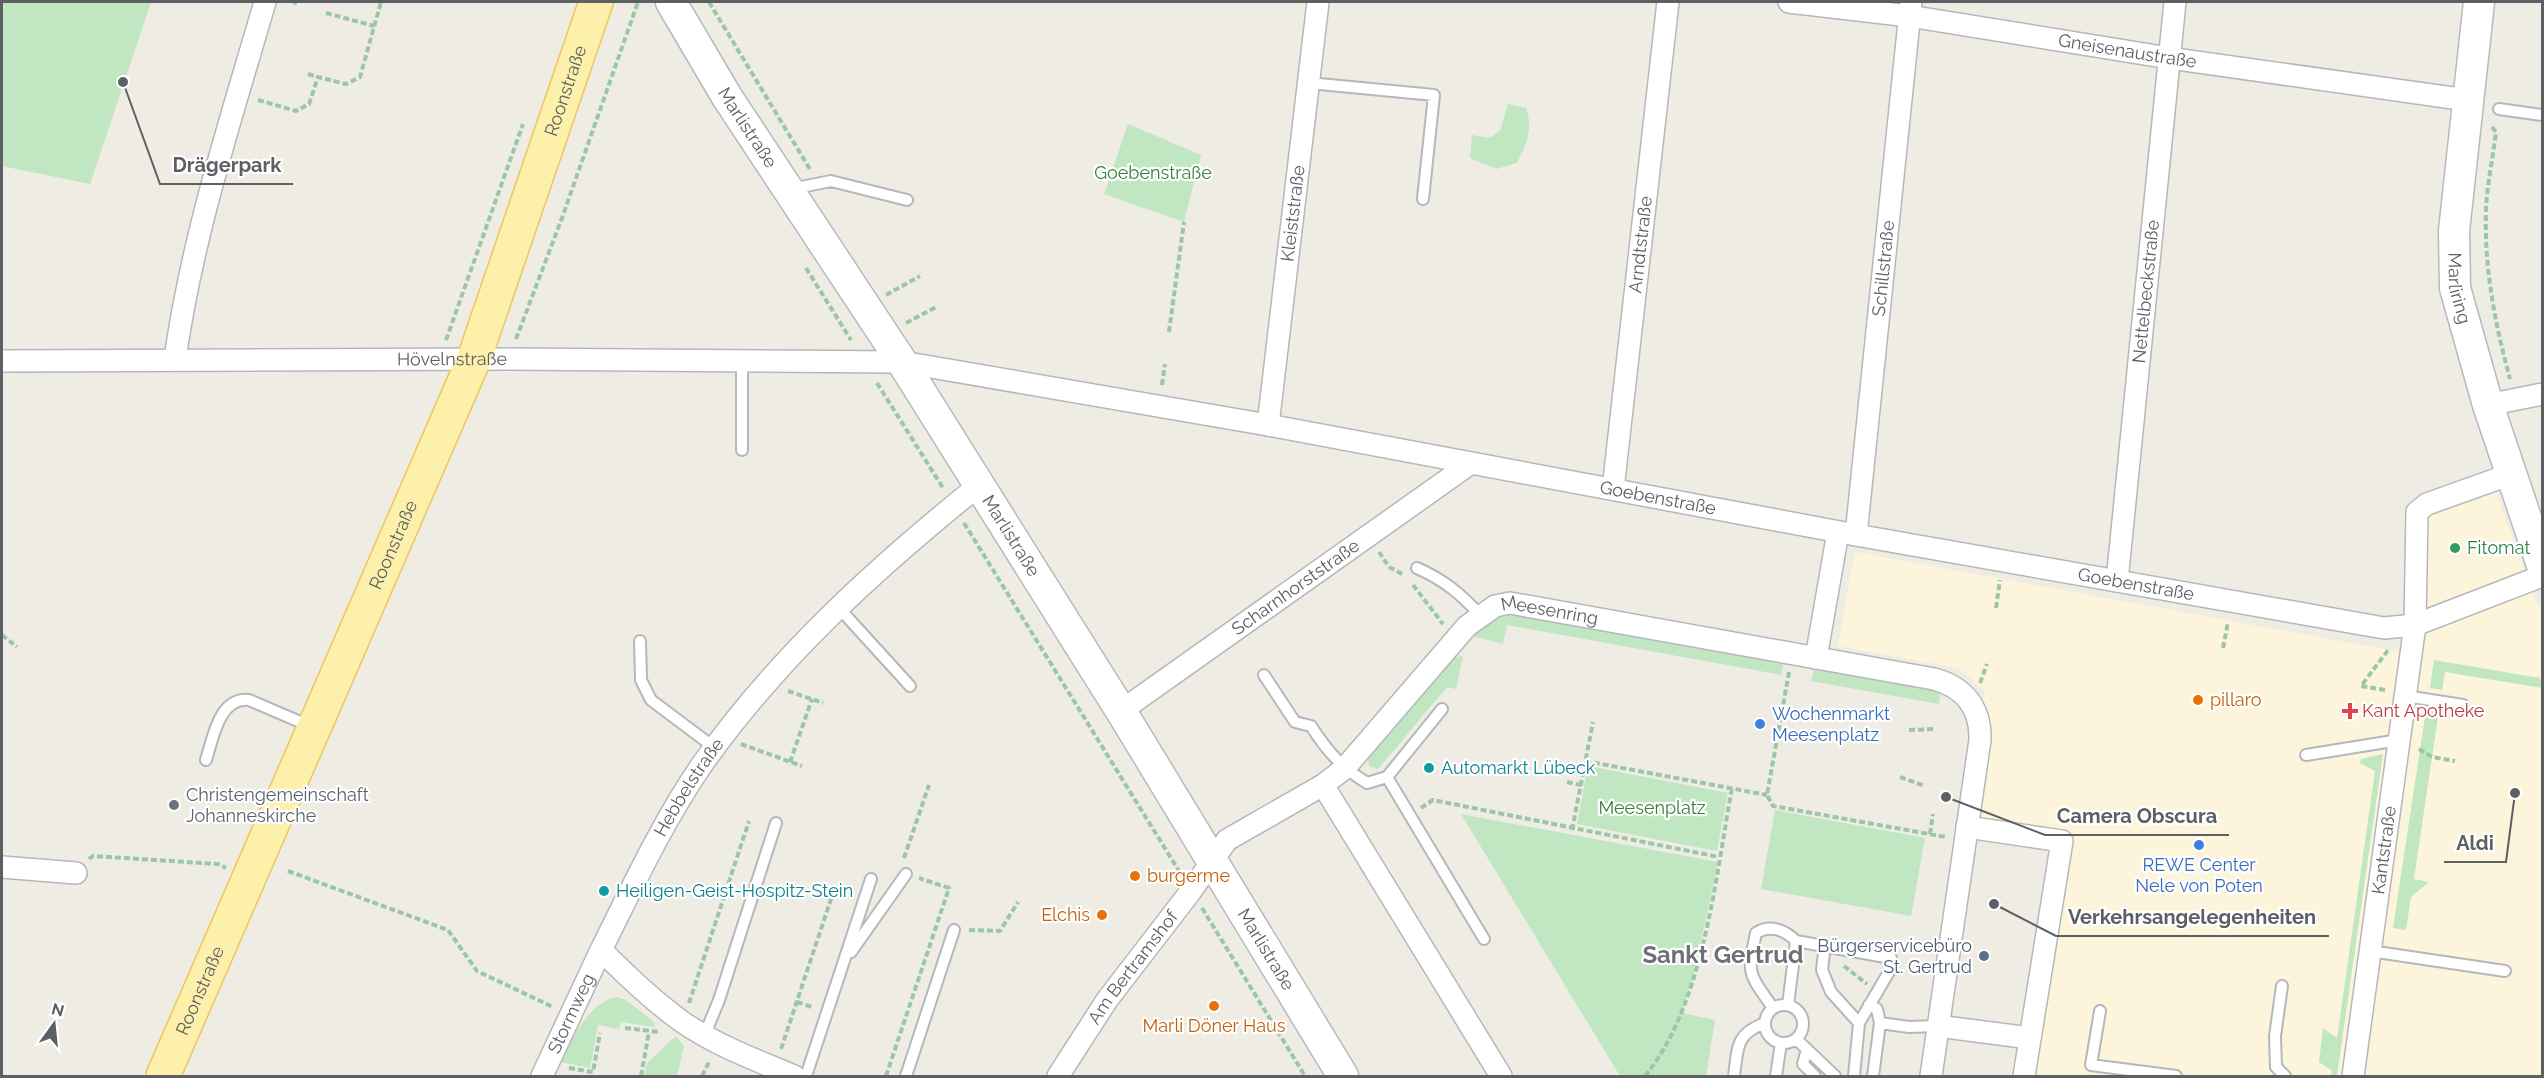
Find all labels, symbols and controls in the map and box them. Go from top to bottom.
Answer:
street label: Gneisenaustraße [2057,29,2198,72]
street label: Roonstraße [540,42,591,139]
street label: Marlistraße [714,83,782,172]
callout: Drägerpark [160,146,293,184]
text: Drägerpark [173,153,282,177]
park label: Goebenstraße [1094,162,1212,183]
street label: Kleiststraße [1276,164,1309,263]
street label: Arndtstraße [1624,194,1656,294]
street label: Nettelbeckstraße [2128,218,2163,364]
street label: Schillstraße [1868,219,1898,317]
street label: Marliring [2444,252,2476,326]
street label: Hövelnstraße [397,348,508,369]
street label: Goebenstraße [1598,476,1718,519]
street label: Marlistraße [978,491,1045,580]
street label: Roonstraße [364,497,422,592]
street label: Scharnhorststraße [1227,534,1364,639]
place label: Fitomat [2467,537,2530,558]
marker: Fitomat [2448,541,2462,555]
street label: Goebenstraße [2076,563,2196,604]
street label: Meesenring [1499,591,1600,629]
place label: pillaro [2210,689,2262,710]
marker: pillaro [2191,693,2205,707]
place label: Kant Apotheke [2362,700,2485,721]
place label: Wochenmarkt Meesenplatz [1772,703,1890,745]
marker: Kant Apotheke [2343,704,2357,718]
marker: Wochenmarkt Meesenplatz [1753,717,1767,731]
street label: Hebbelstraße [649,733,728,840]
place label: Automarkt Lübeck [1441,757,1596,778]
marker: Automarkt Lübeck [1422,761,1436,775]
place label: Christengemeinschaft Johanneskirche [186,784,369,826]
park label: Meesenplatz [1598,797,1706,818]
callout: Camera Obscura [2045,797,2229,835]
marker: Christengemeinschaft Johanneskirche [167,798,181,812]
text: Camera Obscura [2057,804,2217,828]
street label: Kantstraße [2367,804,2400,896]
callout: Aldi [2444,824,2506,862]
text: Aldi [2456,831,2494,855]
marker: REWE Center Nele von Poten [2192,838,2206,852]
place label: REWE Center Nele von Poten [2135,854,2263,896]
place label: burgerme [1147,865,1230,886]
marker: burgerme [1128,869,1142,883]
place label: Heiligen-Geist-Hospitz-Stein [616,880,853,901]
marker: Heiligen-Geist-Hospitz-Stein [597,884,611,898]
callout: Verkehrsangelegenheiten [2056,898,2329,936]
place label: Elchis [1041,904,1090,925]
street label: Marlistraße [1234,904,1300,994]
street label: Am Bertramshof [1083,905,1183,1028]
text: Verkehrsangelegenheiten [2068,905,2316,929]
marker: Elchis [1095,908,1109,922]
place label: Bürgerservicebüro St. Gertrud [1817,935,1972,977]
district label: Sankt Gertrud [1642,940,1804,969]
street label: Roonstraße [171,942,228,1038]
marker: Bürgerservicebüro St. Gertrud [1977,949,1991,963]
street label: Stormweg [543,970,599,1057]
north arrow [24,994,84,1054]
text: N [49,999,66,1021]
marker: Marli Döner Haus [1207,999,1221,1013]
place label: Marli Döner Haus [1143,1015,1286,1036]

